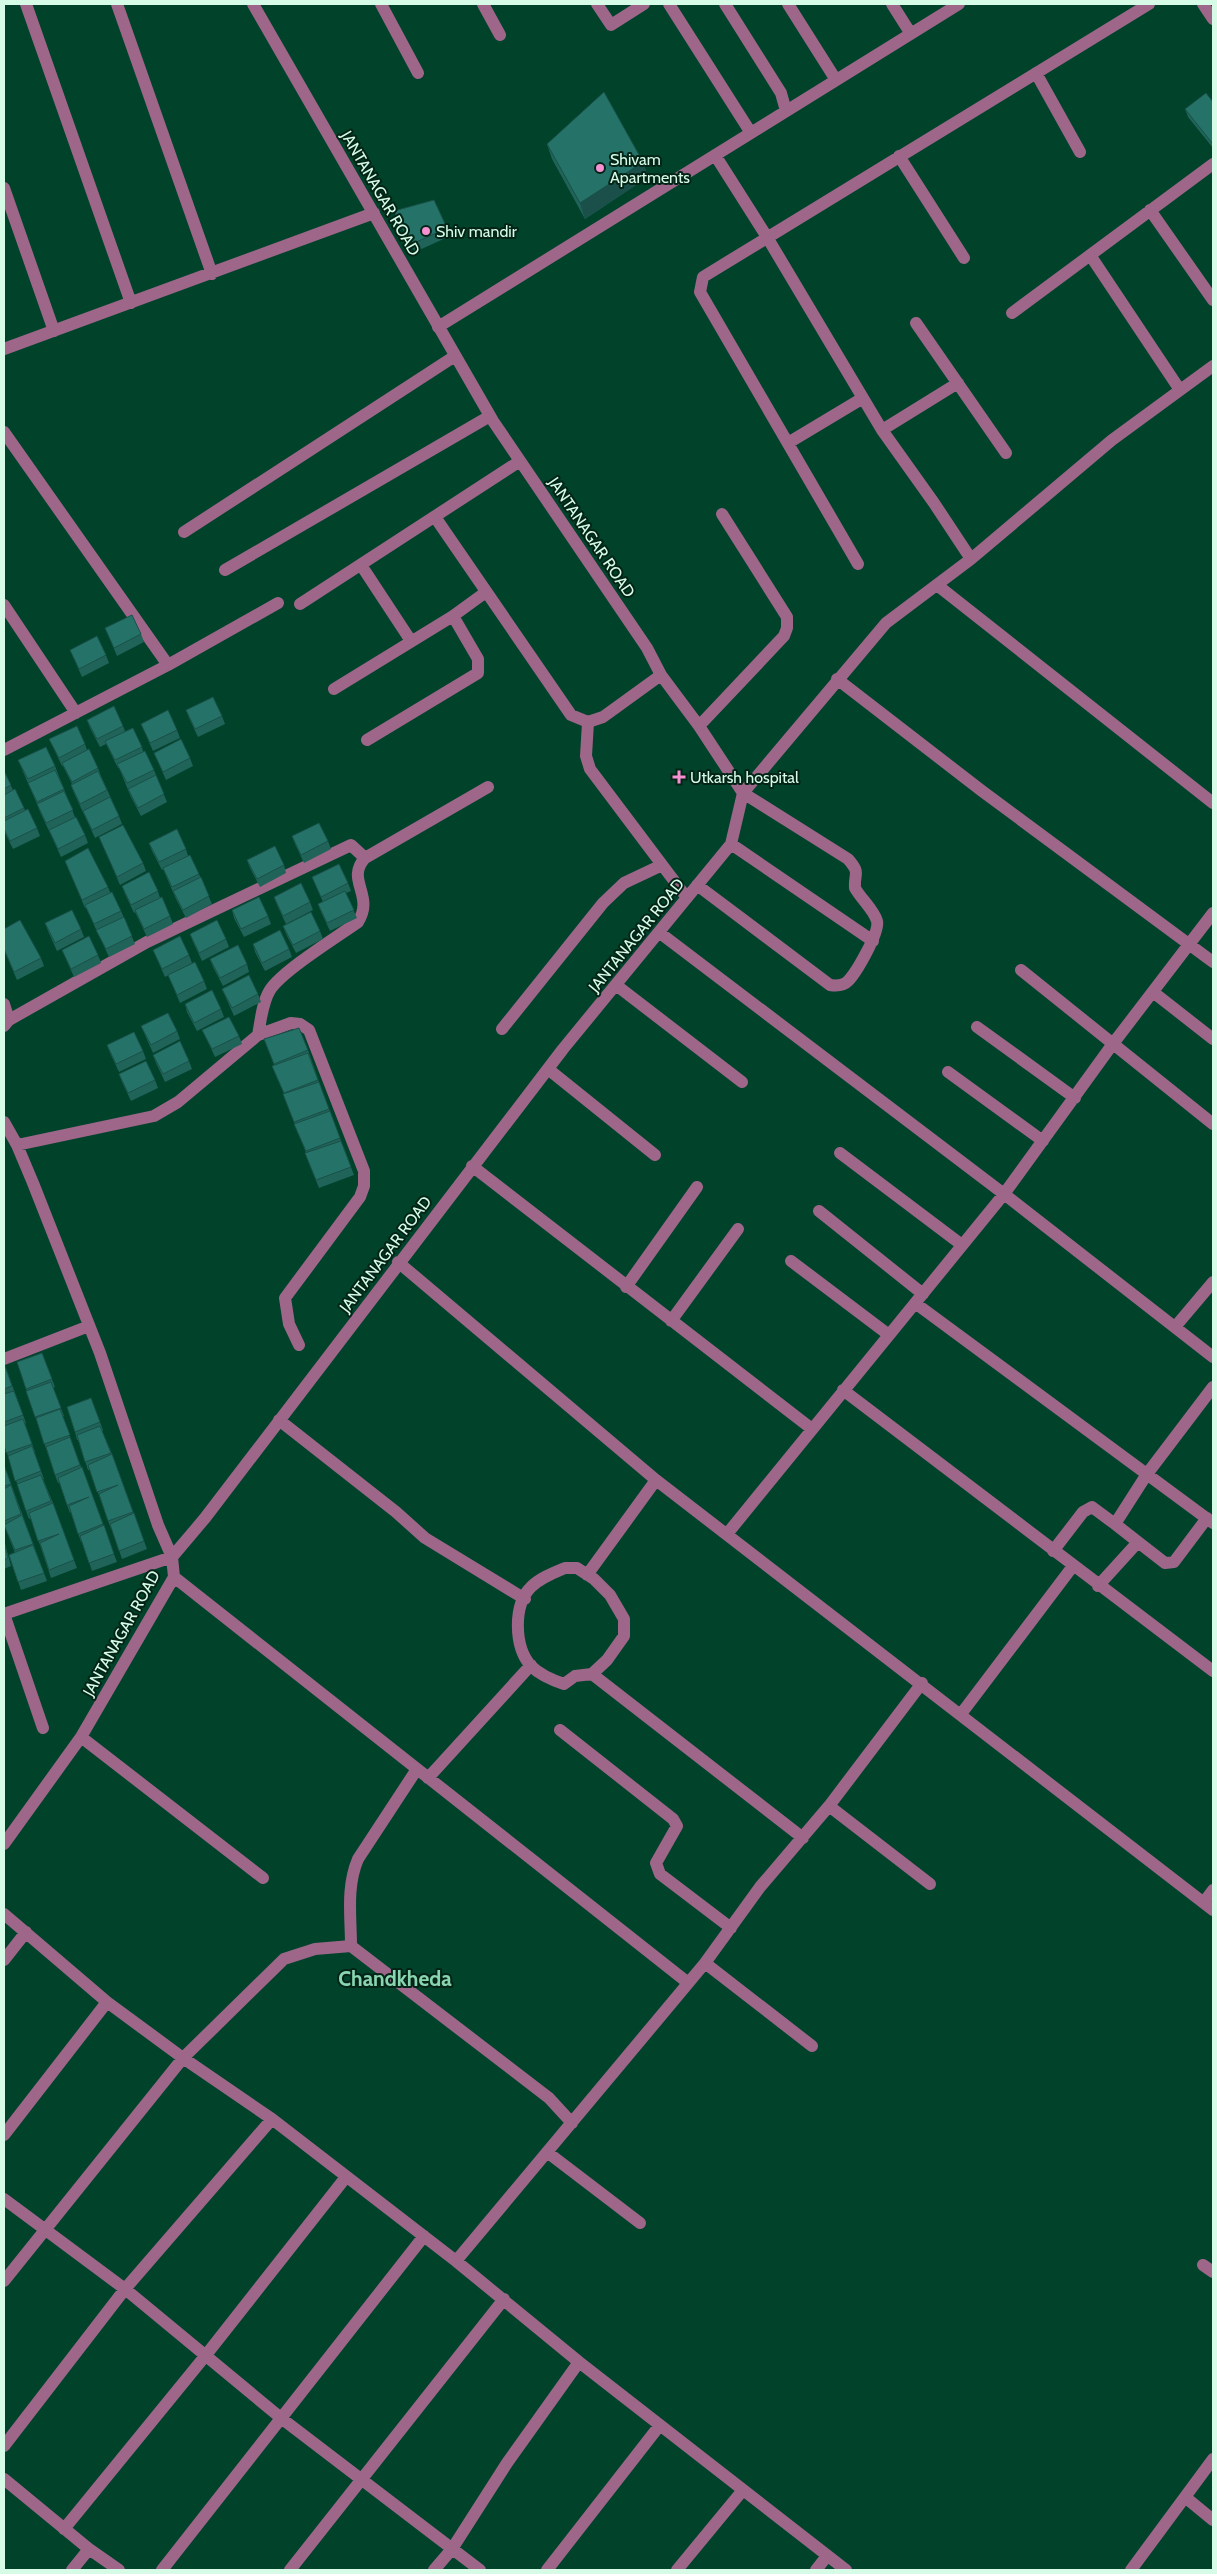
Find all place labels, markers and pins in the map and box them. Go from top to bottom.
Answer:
place label: Shivam Apartments [610,150,690,187]
marker: Shivam Apartments [594,162,606,174]
place label: Shiv mandir [436,222,518,241]
marker: Shiv mandir [420,225,432,237]
place label: Utkarsh hospital [690,768,799,787]
marker: Utkarsh hospital [672,770,686,784]

